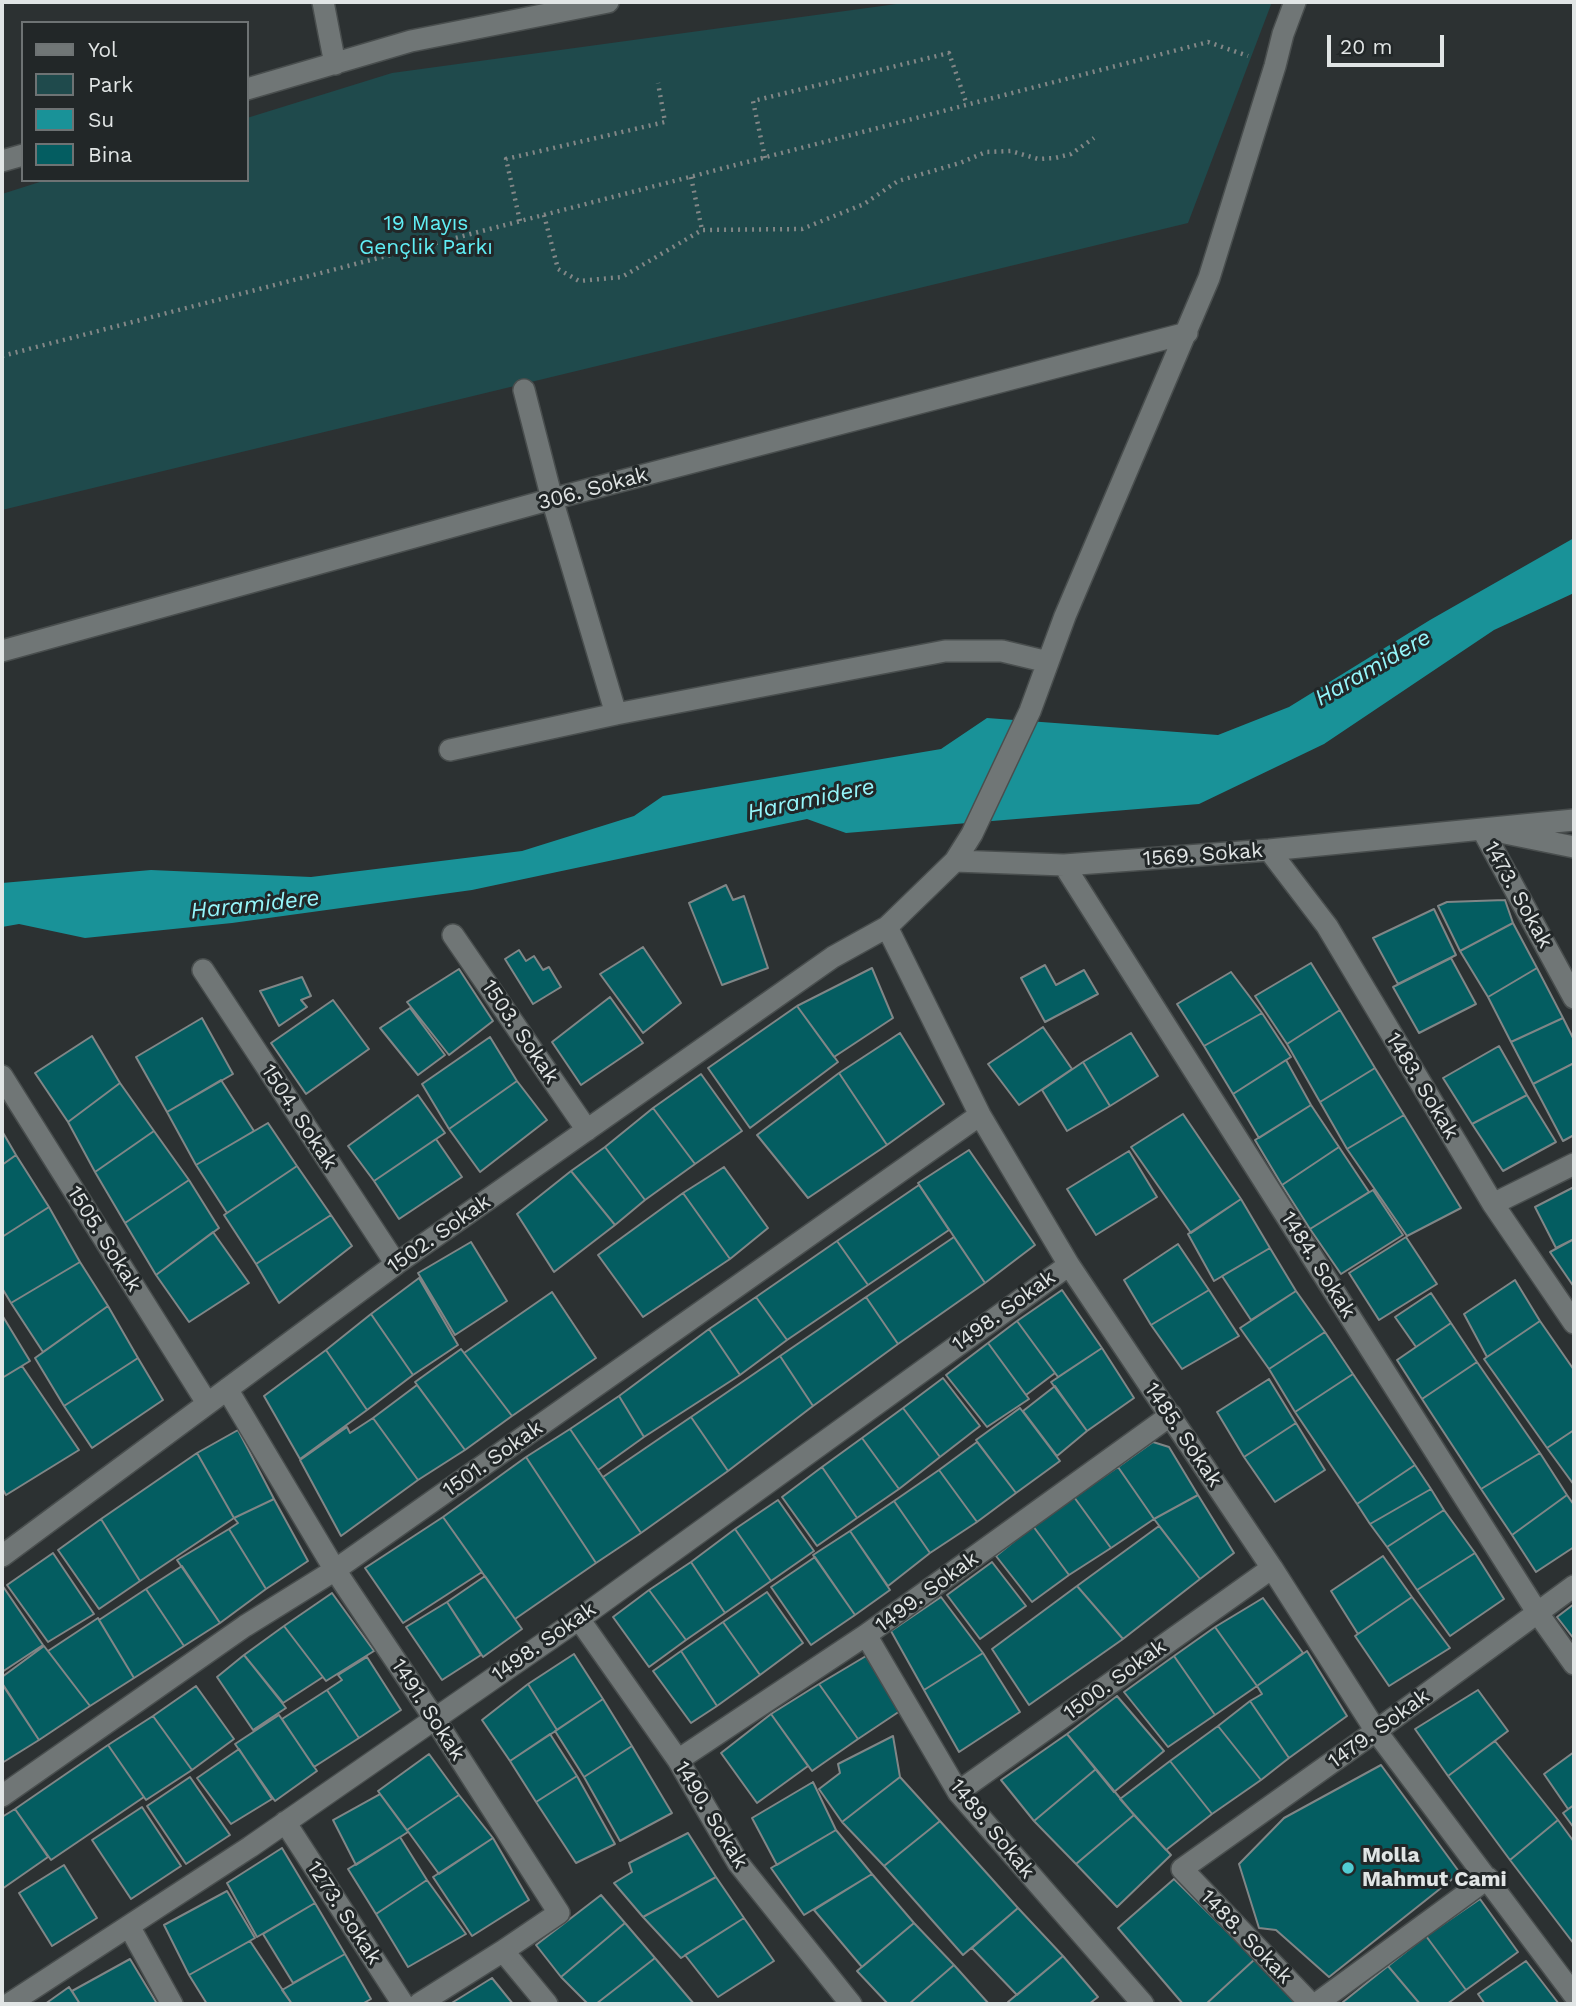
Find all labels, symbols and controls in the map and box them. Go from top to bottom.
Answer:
legend [21,21,248,182]
scale bar [1331,21,1448,65]
text: 20 m [1340,34,1392,59]
text: Yol [88,37,118,62]
text: Park [88,72,133,97]
text: Su [88,107,114,132]
text: Bina [88,142,132,167]
park label: 19 Mayıs Gençlik Parkı [359,211,493,261]
street label: 306. Sokak [535,462,651,516]
water label: Haramidere [1310,624,1436,712]
water label: Haramidere [745,773,877,827]
street label: 1473. Sokak [1478,837,1558,953]
street label: 1569. Sokak [1142,838,1264,872]
water label: Haramidere [189,884,321,926]
street label: 1503. Sokak [476,975,564,1089]
street label: 1483. Sokak [1380,1028,1464,1144]
street label: 1504. Sokak [256,1060,342,1174]
street label: 1505. Sokak [62,1181,146,1297]
street label: 1502. Sokak [383,1189,495,1279]
street label: 1484. Sokak [1275,1207,1361,1323]
street label: 1498. Sokak [948,1265,1060,1357]
street label: 1485. Sokak [1139,1378,1227,1492]
street label: 1501. Sokak [438,1415,548,1503]
street label: 1499. Sokak [871,1546,983,1638]
street label: 1498. Sokak [487,1597,601,1687]
street label: 1500. Sokak [1059,1634,1171,1726]
street label: 1491. Sokak [386,1654,470,1766]
street label: 1479. Sokak [1324,1684,1434,1774]
street label: 1490. Sokak [669,1757,753,1873]
street label: 1489. Sokak [944,1774,1040,1884]
place label: Molla Mahmut Cami [1362,1843,1507,1893]
street label: 1273. Sokak [301,1857,387,1969]
marker: Molla Mahmut Cami [1340,1860,1356,1876]
street label: 1488. Sokak [1195,1885,1297,1989]

